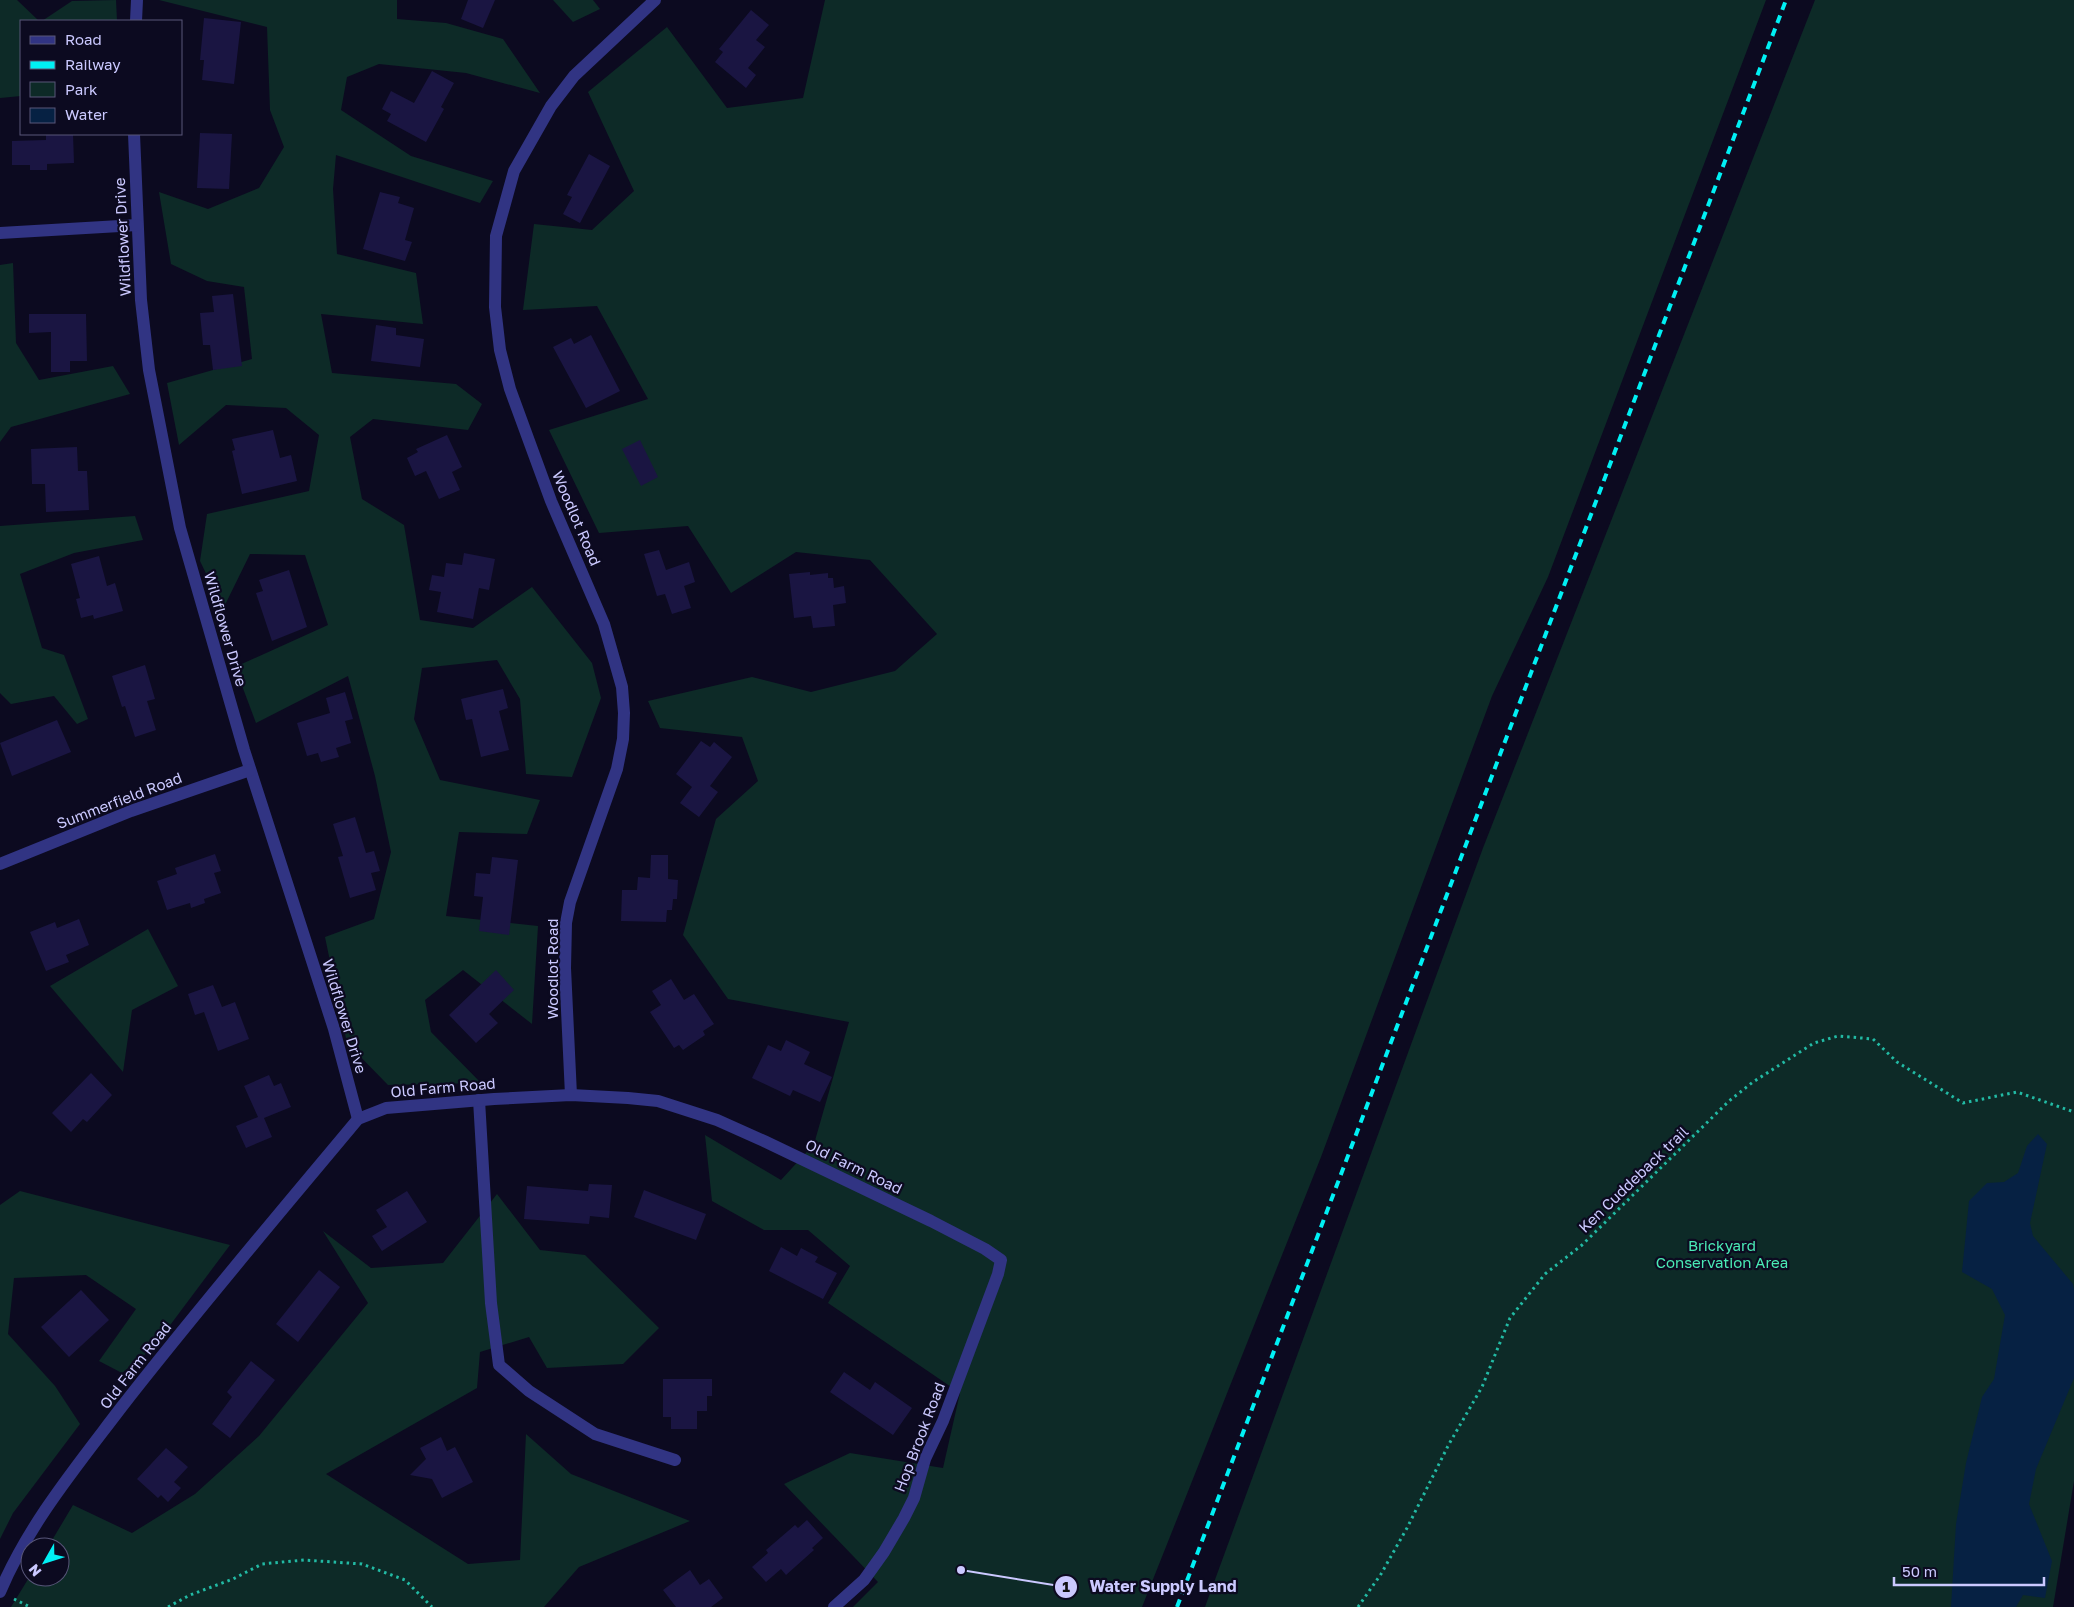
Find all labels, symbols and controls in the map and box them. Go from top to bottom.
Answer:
legend [20,20,182,135]
text: Road [65,30,102,48]
text: Railway [65,55,121,73]
text: Park [65,80,98,98]
text: Water [65,105,108,123]
street label: Wildflower Drive [110,177,134,297]
street label: Woodlot Road [549,468,605,568]
street label: Wildflower Drive [201,569,251,689]
street label: Summerfield Road [54,768,184,832]
street label: Woodlot Road [543,918,561,1020]
street label: Wildflower Drive [319,957,371,1076]
street label: Old Farm Road [390,1073,496,1101]
street label: Ken Cuddeback trail [1575,1122,1692,1236]
street label: Old Farm Road [803,1135,905,1197]
park label: Brickyard Conservation Area [1656,1236,1788,1271]
street label: Old Farm Road [95,1318,175,1412]
street label: Hop Brook Road [890,1380,948,1494]
north arrow [20,1537,70,1587]
scale bar [1894,1554,2044,1586]
text: N [25,1561,44,1580]
text: 50 m [1902,1562,1937,1580]
callout: Water Supply Land [1054,1571,1246,1602]
text: Water Supply Land [1089,1576,1237,1596]
text: 1 [1062,1577,1070,1595]

